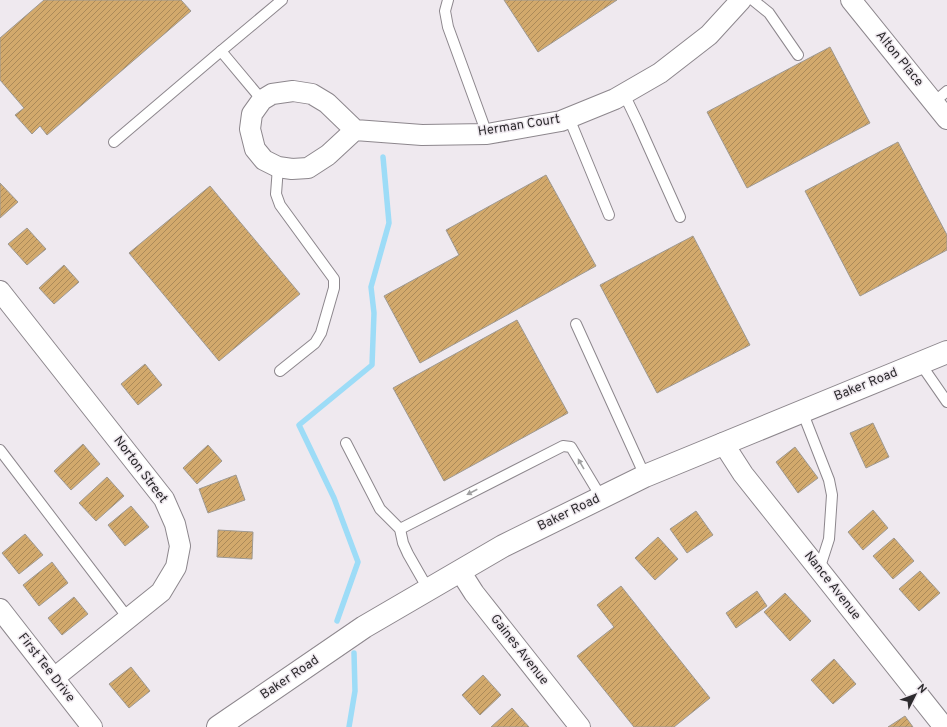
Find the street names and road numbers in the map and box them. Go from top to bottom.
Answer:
street label: Alton Place [872,28,926,90]
street label: Herman Court [477,112,561,140]
street label: Baker Road [832,365,900,405]
street label: Norton Street [110,433,170,507]
street label: Baker Road [535,491,603,535]
street label: Nance Avenue [800,548,864,624]
street label: Gaines Avenue [486,611,552,689]
street label: First Tee Drive [14,630,78,706]
street label: Baker Road [258,653,322,703]

